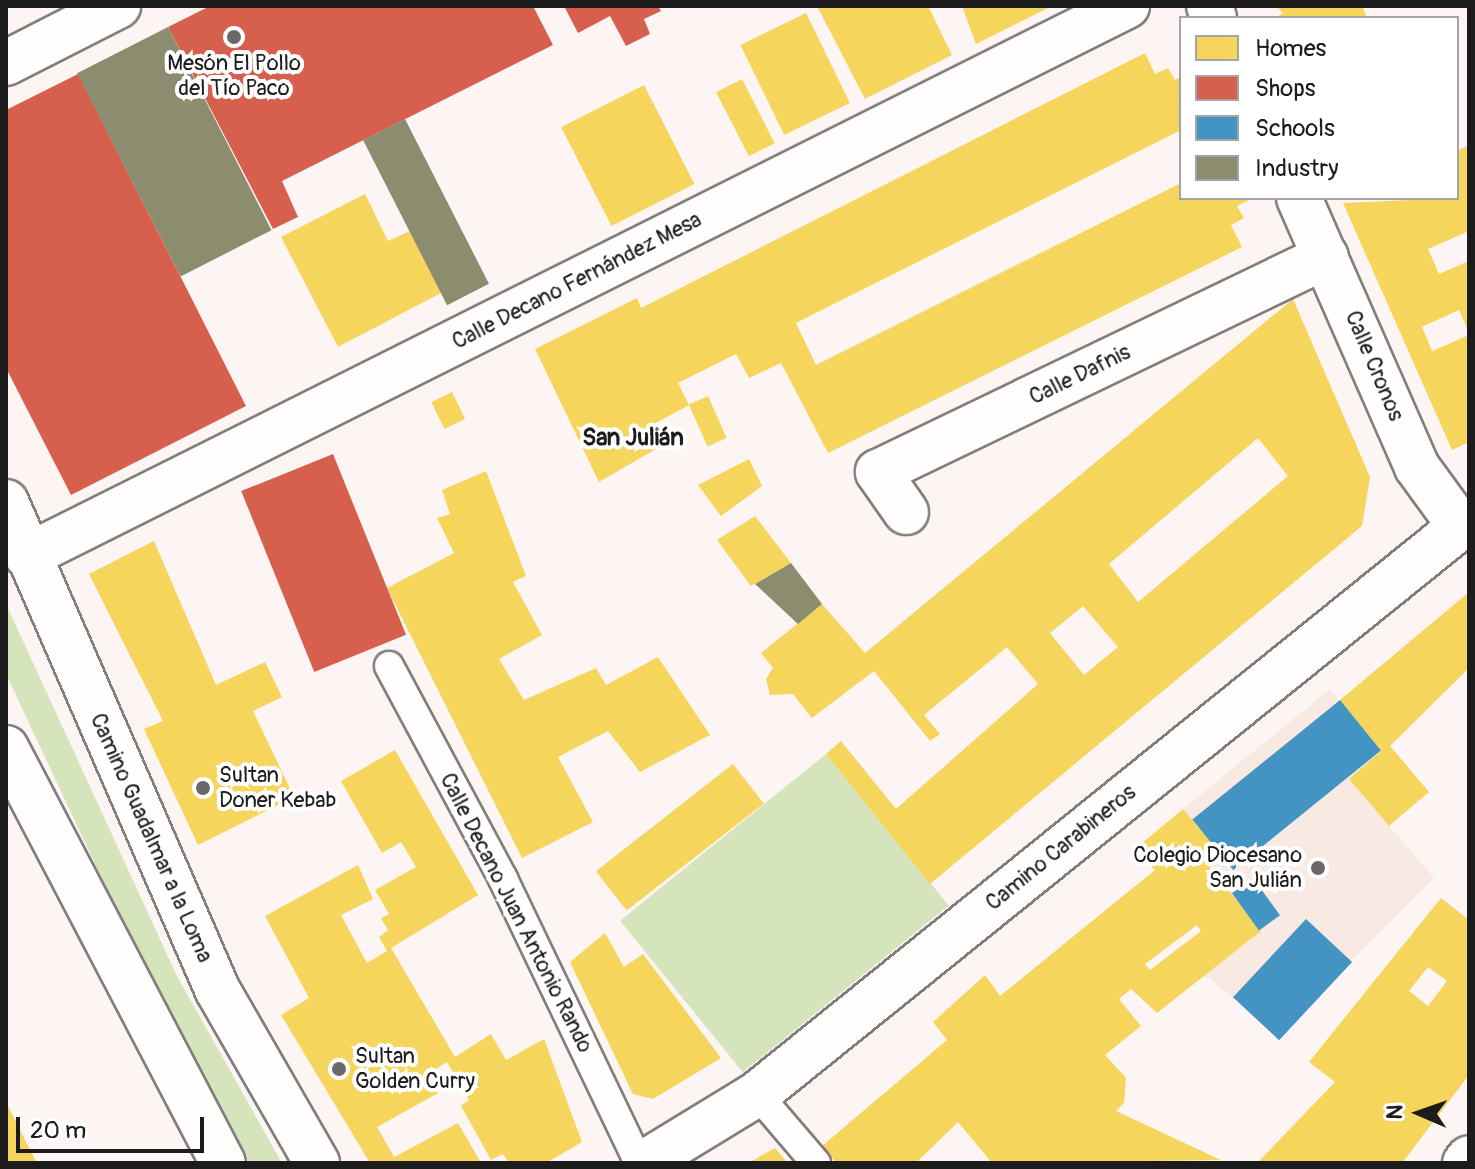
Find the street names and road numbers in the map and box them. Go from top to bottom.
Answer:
street label: Calle Decano Fernández Mesa [448,207,706,355]
street label: Calle Cronos [1339,307,1409,425]
street label: Calle Dafnis [1025,339,1135,411]
street label: Camino Guadalmar a la Loma [84,709,218,967]
street label: Calle Decano Juan Antonio Rando [434,769,598,1057]
street label: Camino Carabineros [981,779,1141,917]

